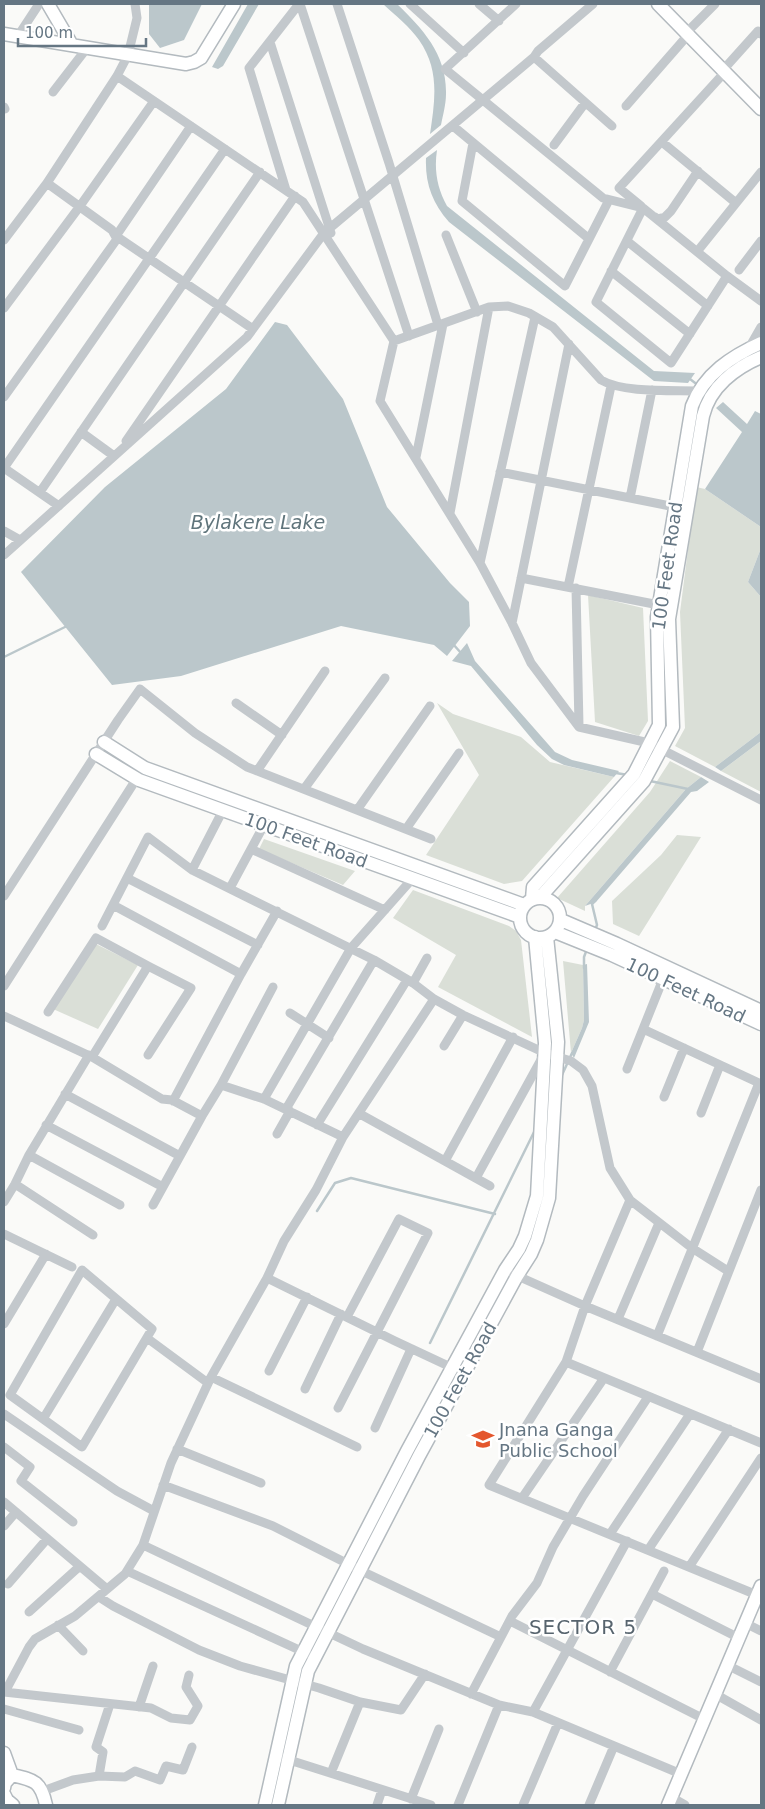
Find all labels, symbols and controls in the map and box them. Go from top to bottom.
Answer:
scale bar [18,15,145,47]
text: 100 m [25,24,73,42]
street label: 100 Feet Road [648,500,686,632]
water label: Bylakere Lake [191,511,325,533]
street label: 100 Feet Road [242,808,370,872]
street label: 100 Feet Road [623,953,749,1027]
street label: 100 Feet Road [419,1318,501,1442]
place label: Jnana Ganga Public School [498,1419,618,1461]
school or university icon: Jnana Ganga Public School [470,1426,496,1452]
district label: SECTOR 5 [529,1615,637,1639]

